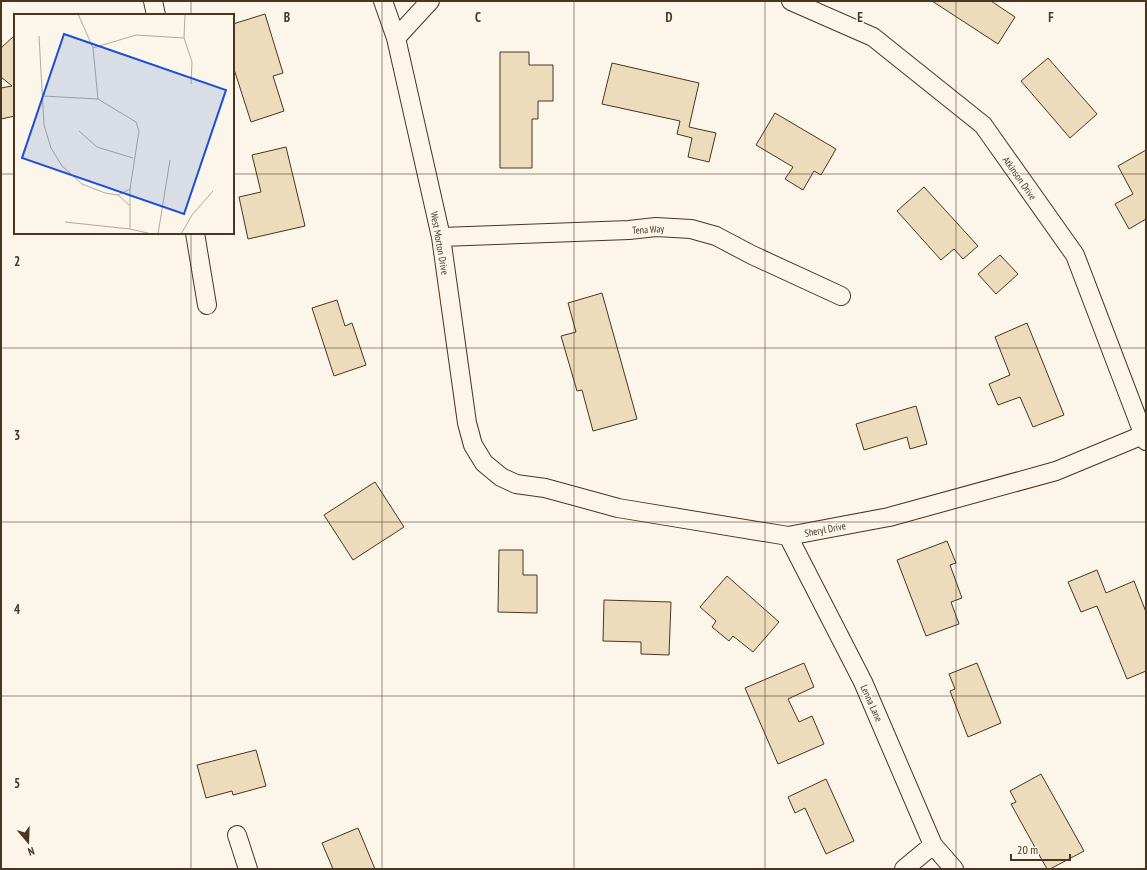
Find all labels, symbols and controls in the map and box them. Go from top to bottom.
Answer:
text: B [284,9,290,26]
text: C [475,9,481,26]
text: D [666,9,673,26]
text: E [857,9,863,26]
text: F [1048,9,1054,26]
inset map [14,14,234,234]
street label: Atkinson Drive [1000,154,1039,203]
street label: West Morton Drive [428,210,451,276]
street label: Tena Way [632,222,665,237]
text: 2 [14,253,20,270]
text: 3 [14,427,20,444]
street label: Sheryl Drive [803,519,847,540]
text: 4 [14,601,21,618]
street label: Lenna Lane [858,683,885,724]
text: 5 [14,775,20,792]
north arrow [8,822,48,862]
scale bar [1011,836,1070,862]
text: 20 m [1017,842,1038,857]
text: N [26,844,36,859]

